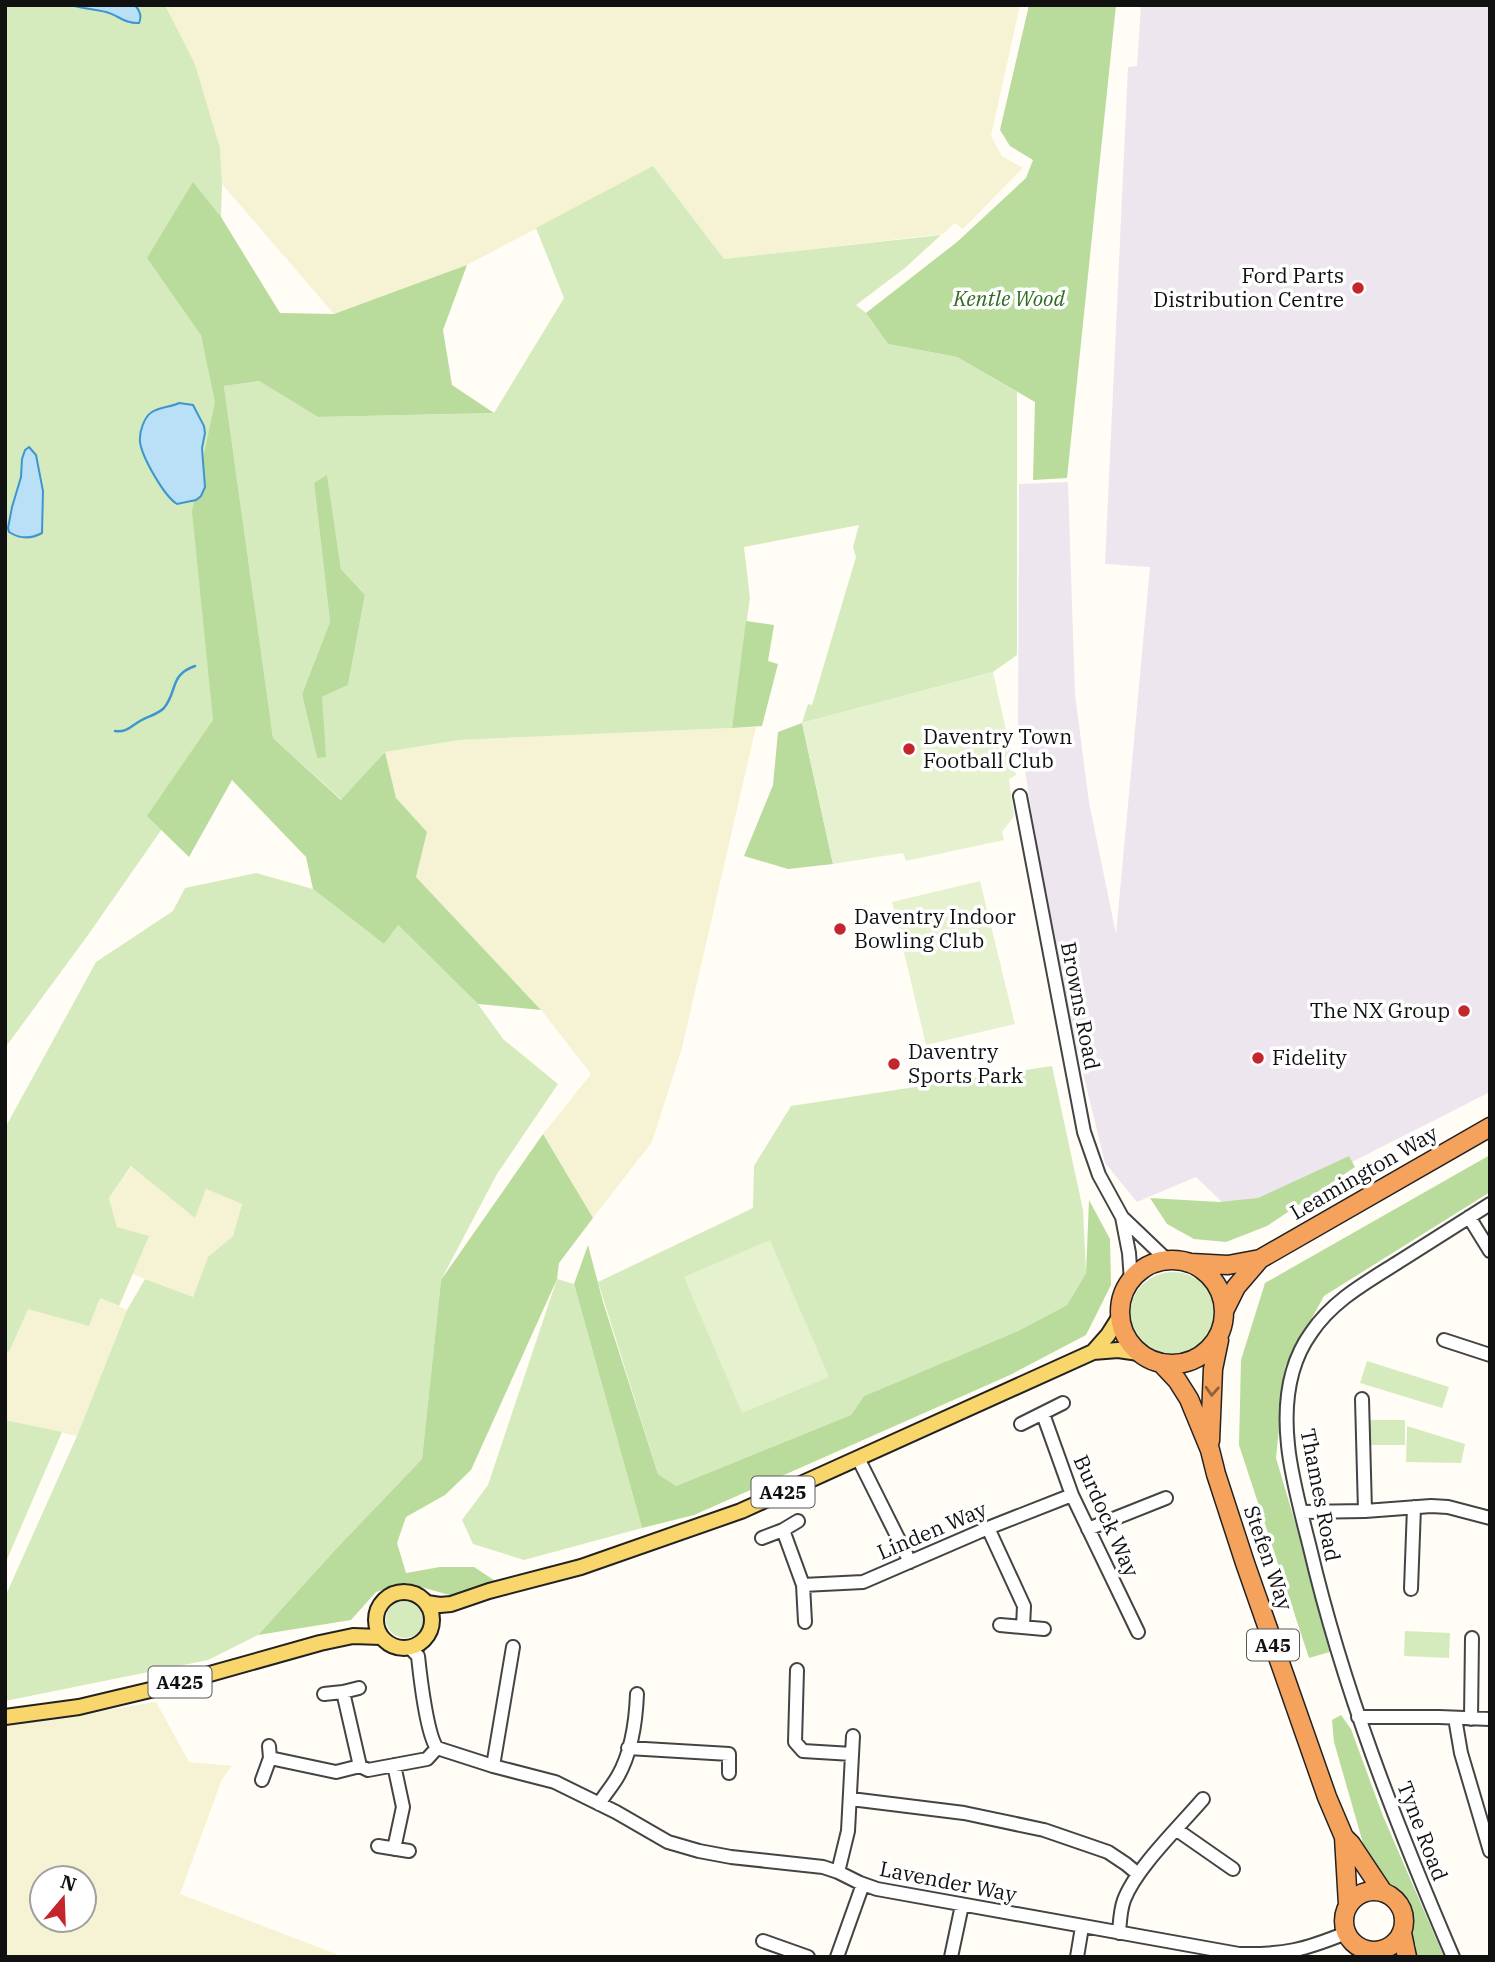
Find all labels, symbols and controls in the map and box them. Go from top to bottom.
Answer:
place label: Ford Parts Distribution Centre [1153,261,1344,313]
marker: Ford Parts Distribution Centre [1350,280,1366,296]
park label: Kentle Wood [952,284,1065,312]
place label: Daventry Town Football Club [923,722,1072,774]
marker: Daventry Town Football Club [901,741,917,757]
place label: Daventry Indoor Bowling Club [854,902,1016,954]
marker: Daventry Indoor Bowling Club [832,921,848,937]
street label: Browns Road [1055,939,1107,1073]
place label: The NX Group [1310,996,1450,1024]
marker: The NX Group [1456,1003,1472,1019]
place label: Daventry Sports Park [908,1037,1024,1089]
place label: Fidelity [1272,1043,1348,1071]
marker: Fidelity [1250,1050,1266,1066]
marker: Daventry Sports Park [886,1056,902,1072]
street label: Leamington Way [1285,1118,1443,1226]
one-way arrow [1204,1386,1219,1397]
street label: Thames Road [1294,1426,1348,1564]
street label: Burdock Way [1068,1450,1147,1582]
road number: A425 [752,1476,814,1508]
street label: Linden Way [873,1494,991,1566]
street label: Stefen Way [1238,1502,1300,1615]
road number: A45 [1247,1630,1299,1660]
road number: A425 [148,1666,212,1698]
street label: Tyne Road [1391,1777,1455,1885]
street label: Lavender Way [877,1854,1020,1908]
north arrow [28,1864,98,1934]
text: N [58,1869,80,1897]

